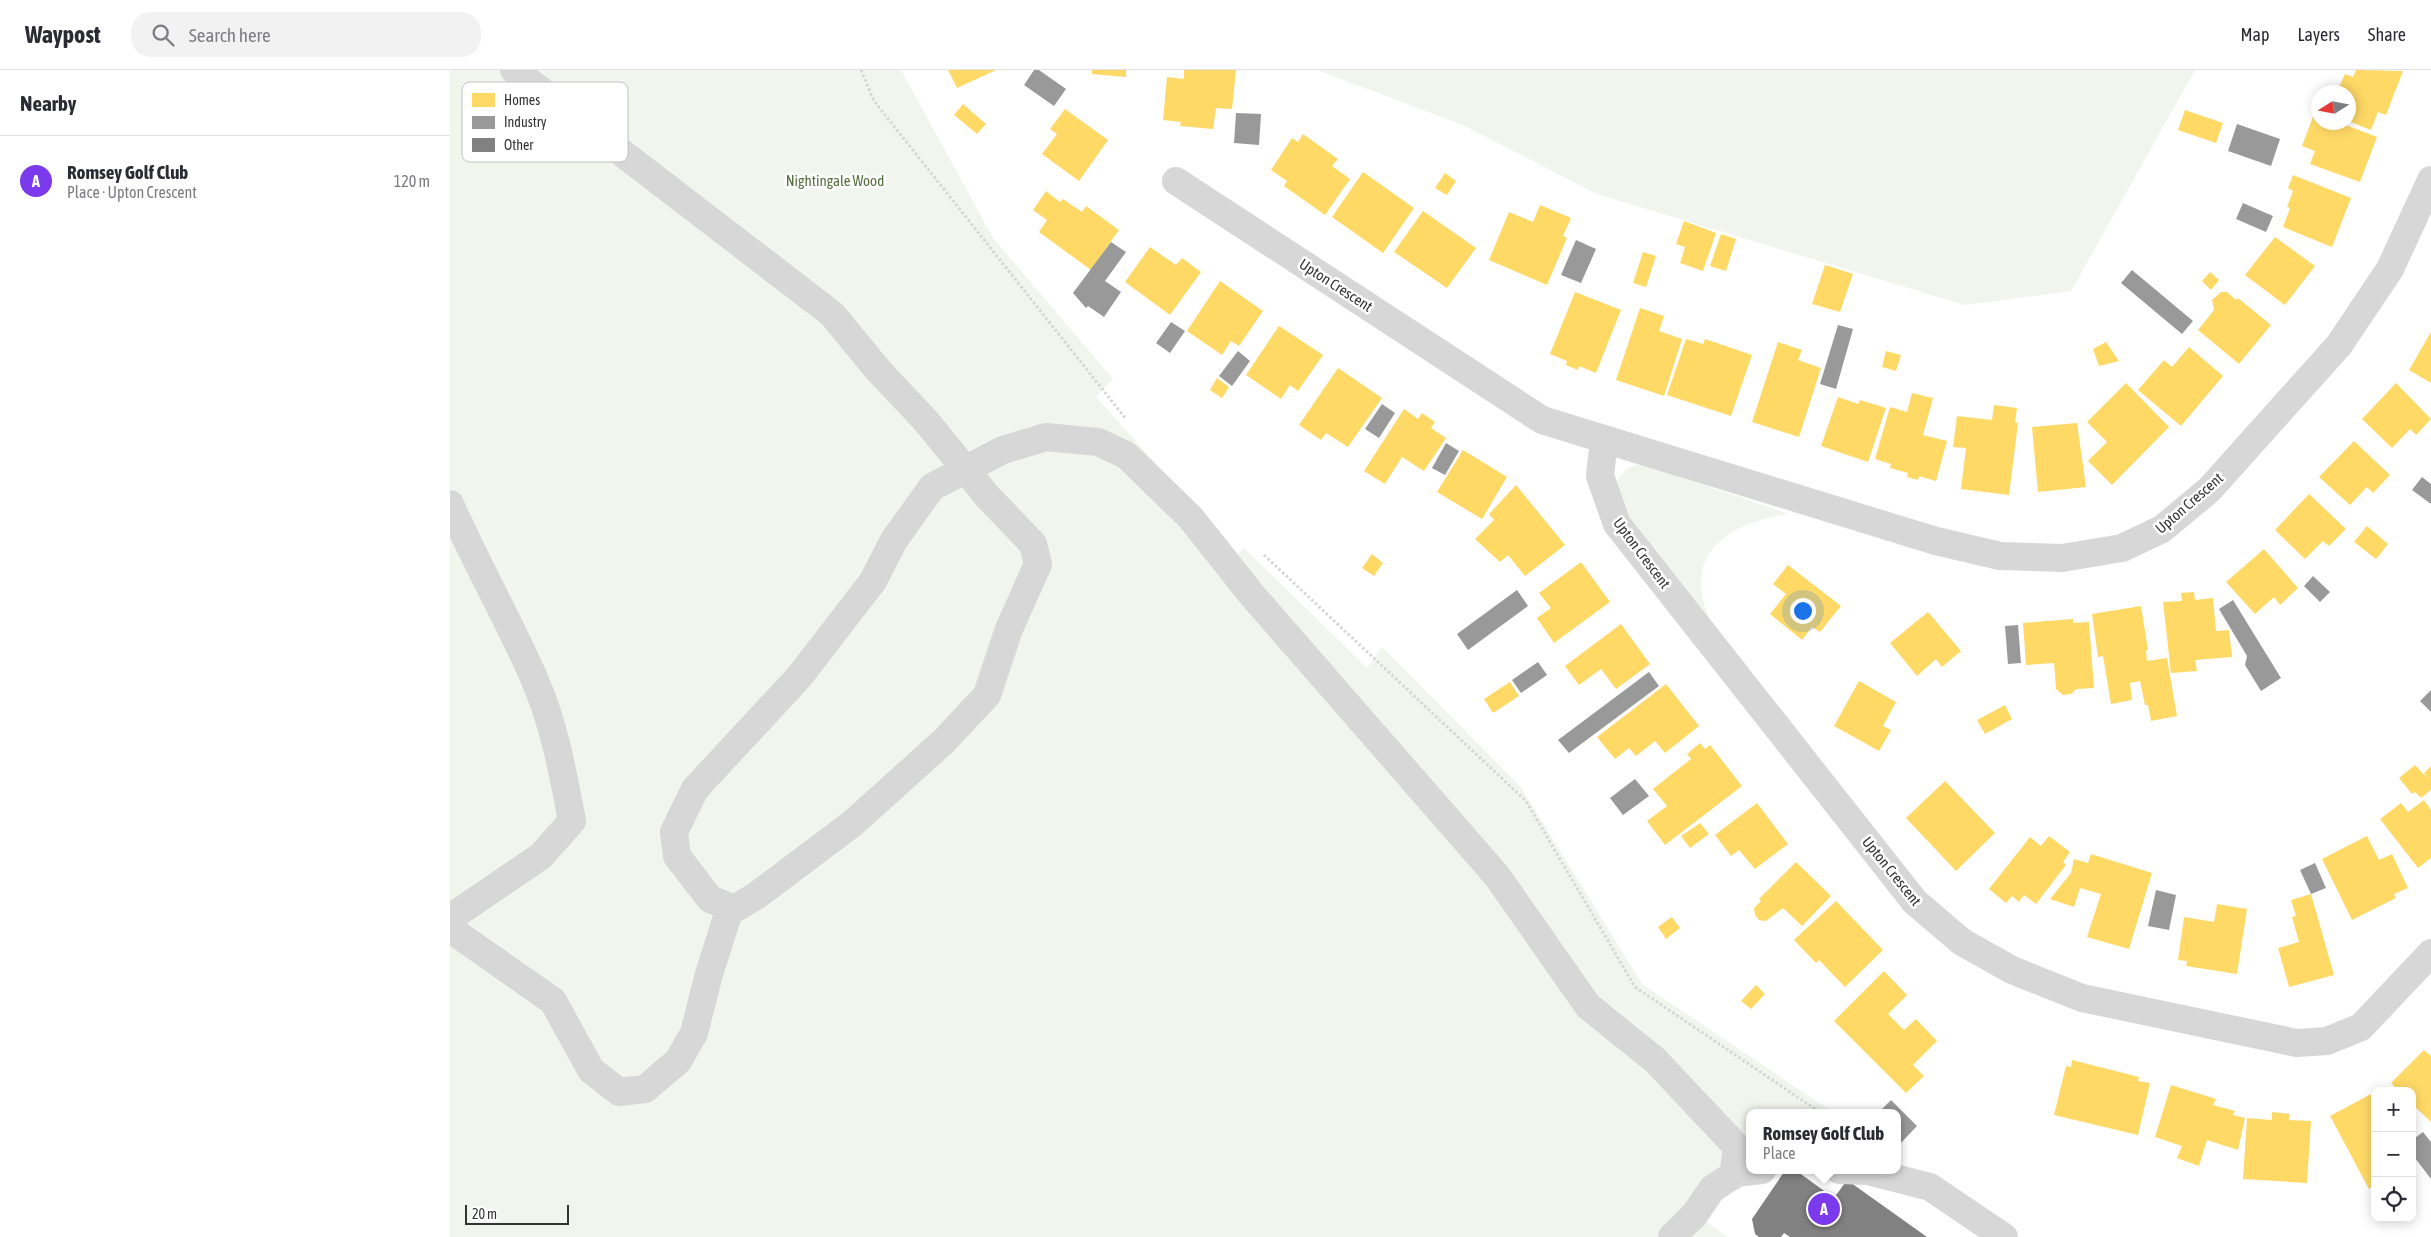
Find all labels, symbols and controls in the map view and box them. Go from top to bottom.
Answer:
search box [131,12,481,57]
text: Waypost [25,21,101,48]
icon: search [149,21,177,49]
text: Search here [189,24,271,46]
text: Map [2240,24,2269,45]
text: Layers [2297,24,2340,45]
text: Share [2368,24,2406,45]
legend [462,82,628,162]
north arrow [2311,85,2356,130]
text: Nearby [20,91,76,115]
text: Homes [504,92,540,108]
text: Industry [504,114,547,130]
text: Other [504,137,534,153]
text: Romsey Golf Club [67,161,188,183]
text: A [32,172,40,190]
text: 120 m [394,172,430,190]
park label: Nightingale Wood [786,172,884,189]
text: Place · Upton Crescent [67,183,197,201]
street label: Upton Crescent [1296,255,1376,315]
street label: Upton Crescent [2152,469,2226,537]
street label: Upton Crescent [1610,514,1674,592]
your location [1790,598,1816,624]
street label: Upton Crescent [1859,833,1925,909]
map controls [2371,1087,2416,1222]
button: + [2371,1087,2416,1132]
popup [1746,1109,1901,1174]
text: Romsey Golf Club [1763,1122,1884,1144]
button: − [2371,1132,2416,1177]
text: Place [1763,1144,1796,1162]
button: locate [2371,1177,2416,1222]
pin: A [1808,1190,1840,1228]
scale bar [465,1202,569,1225]
text: 20 m [472,1206,497,1222]

